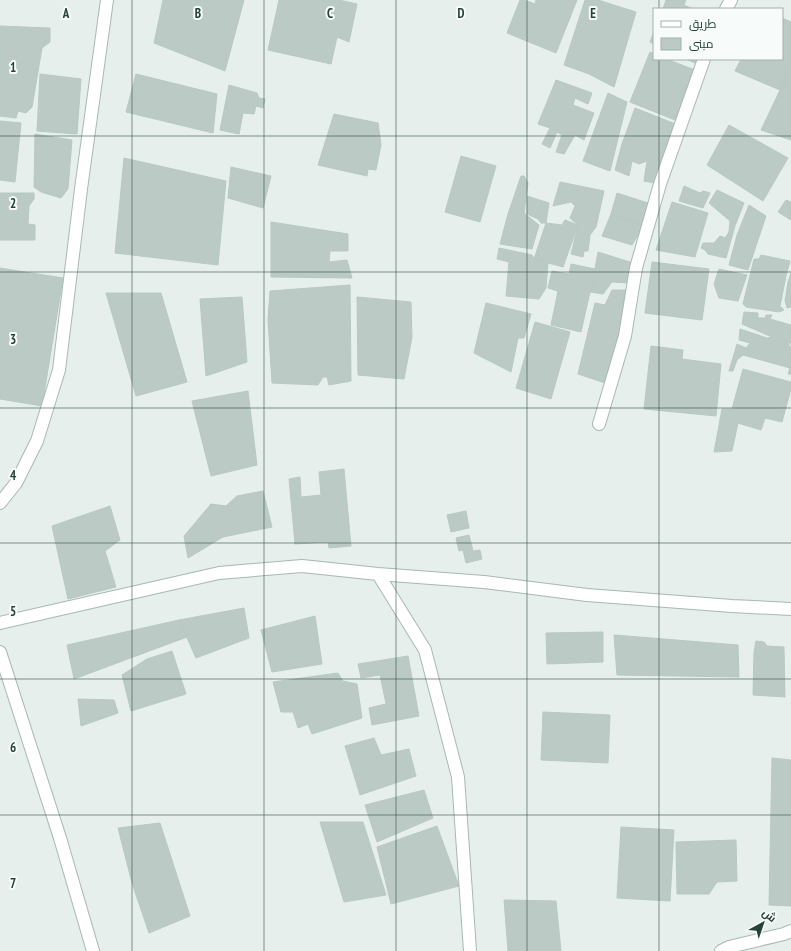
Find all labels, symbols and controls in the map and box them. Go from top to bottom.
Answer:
text: A [62,5,70,22]
text: B [195,5,201,22]
text: C [327,5,333,22]
text: D [458,5,465,22]
text: E [590,5,596,22]
legend [653,8,783,60]
text: طريق [689,16,717,31]
text: مبنى [689,36,714,51]
text: 1 [10,59,16,76]
text: 2 [10,195,16,212]
text: 3 [10,331,16,348]
text: 4 [10,467,17,484]
text: 5 [10,603,16,620]
text: 6 [10,739,16,756]
text: 7 [10,875,16,892]
north arrow [743,903,783,943]
text: ش [760,905,779,925]

